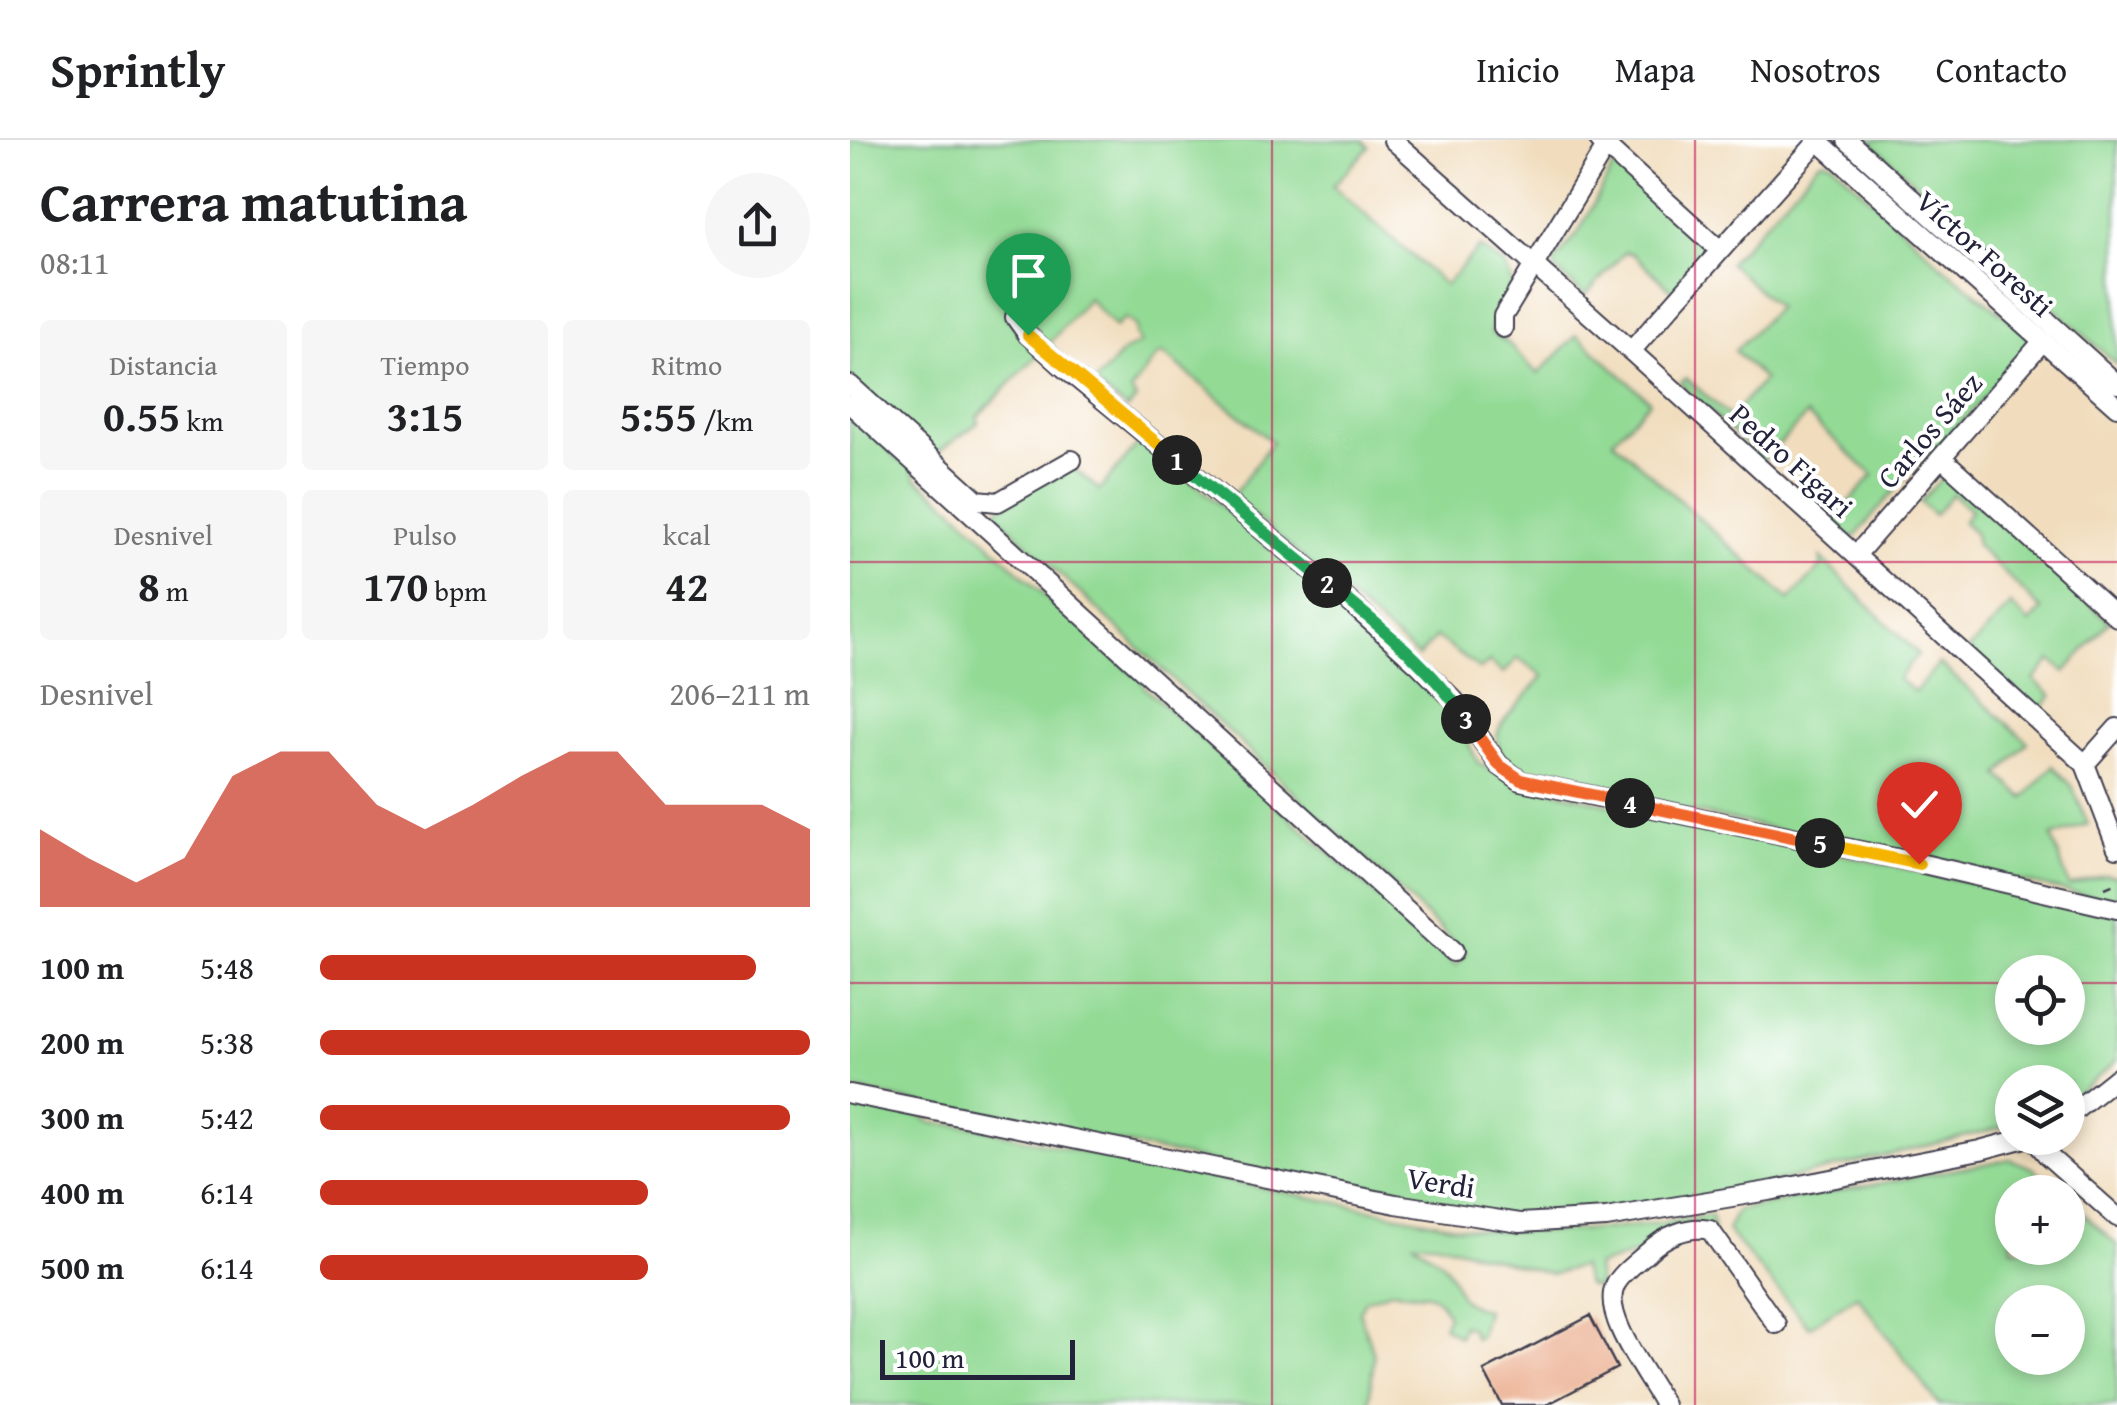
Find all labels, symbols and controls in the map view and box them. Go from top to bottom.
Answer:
text: Sprintly [50,34,225,105]
text: Inicio [1476,44,1560,95]
text: Mapa [1615,44,1695,95]
text: Nosotros [1750,44,1881,95]
text: Contacto [1936,44,2067,95]
text: Carrera matutina [40,161,467,241]
button: share [705,173,810,278]
street label: Víctor Foresti [1906,179,2064,327]
pin [986,233,1071,336]
text: 08:11 [40,239,109,286]
icon: arrive [1001,248,1056,303]
text: Distancia [109,344,218,385]
text: Tiempo [381,344,469,385]
text: Ritmo [651,344,722,385]
street label: Carlos Sáez [1866,362,1992,498]
text: 0.55 [103,385,180,446]
text: 3:15 [386,385,464,446]
text: 5:55 [620,385,697,446]
street label: Pedro Figari [1720,392,1864,528]
text: km [180,400,224,441]
text: /km [697,400,753,441]
pin: 1 [1152,435,1202,485]
text: 1 [1170,439,1184,480]
text: Desnivel [114,514,213,555]
text: Pulso [393,514,457,555]
text: kcal [663,514,711,555]
text: 8 [138,555,160,616]
text: 170 [363,555,428,616]
text: 42 [665,555,708,616]
pin: 2 [1302,558,1352,608]
text: 2 [1320,562,1334,603]
text: m [160,570,189,611]
text: bpm [428,570,487,611]
text: Desnivel [40,670,153,717]
text: 206–211 m [669,670,810,717]
pin: 3 [1441,694,1491,744]
text: 3 [1459,698,1473,739]
pin [1877,762,1962,865]
icon: check [1892,777,1947,832]
pin: 4 [1605,778,1655,828]
text: 4 [1623,782,1637,823]
pin: 5 [1795,818,1845,868]
text: 5 [1813,822,1827,863]
text: 100 m [40,944,124,991]
text: 5:48 [200,944,254,991]
map controls [1995,955,2085,1375]
button: locate [1995,955,2085,1045]
text: 200 m [40,1019,124,1066]
text: 5:38 [200,1019,254,1066]
button: layers [1995,1065,2085,1155]
text: 300 m [40,1094,124,1141]
text: 5:42 [200,1094,254,1141]
street label: Verdi [1404,1155,1478,1209]
text: 400 m [40,1169,124,1216]
text: 6:14 [200,1169,254,1216]
button: + [1995,1175,2085,1265]
text: 500 m [40,1244,124,1291]
text: 6:14 [200,1244,254,1291]
button: − [1995,1285,2085,1375]
scale bar [880,1335,1075,1380]
text: 100 m [895,1337,964,1378]

